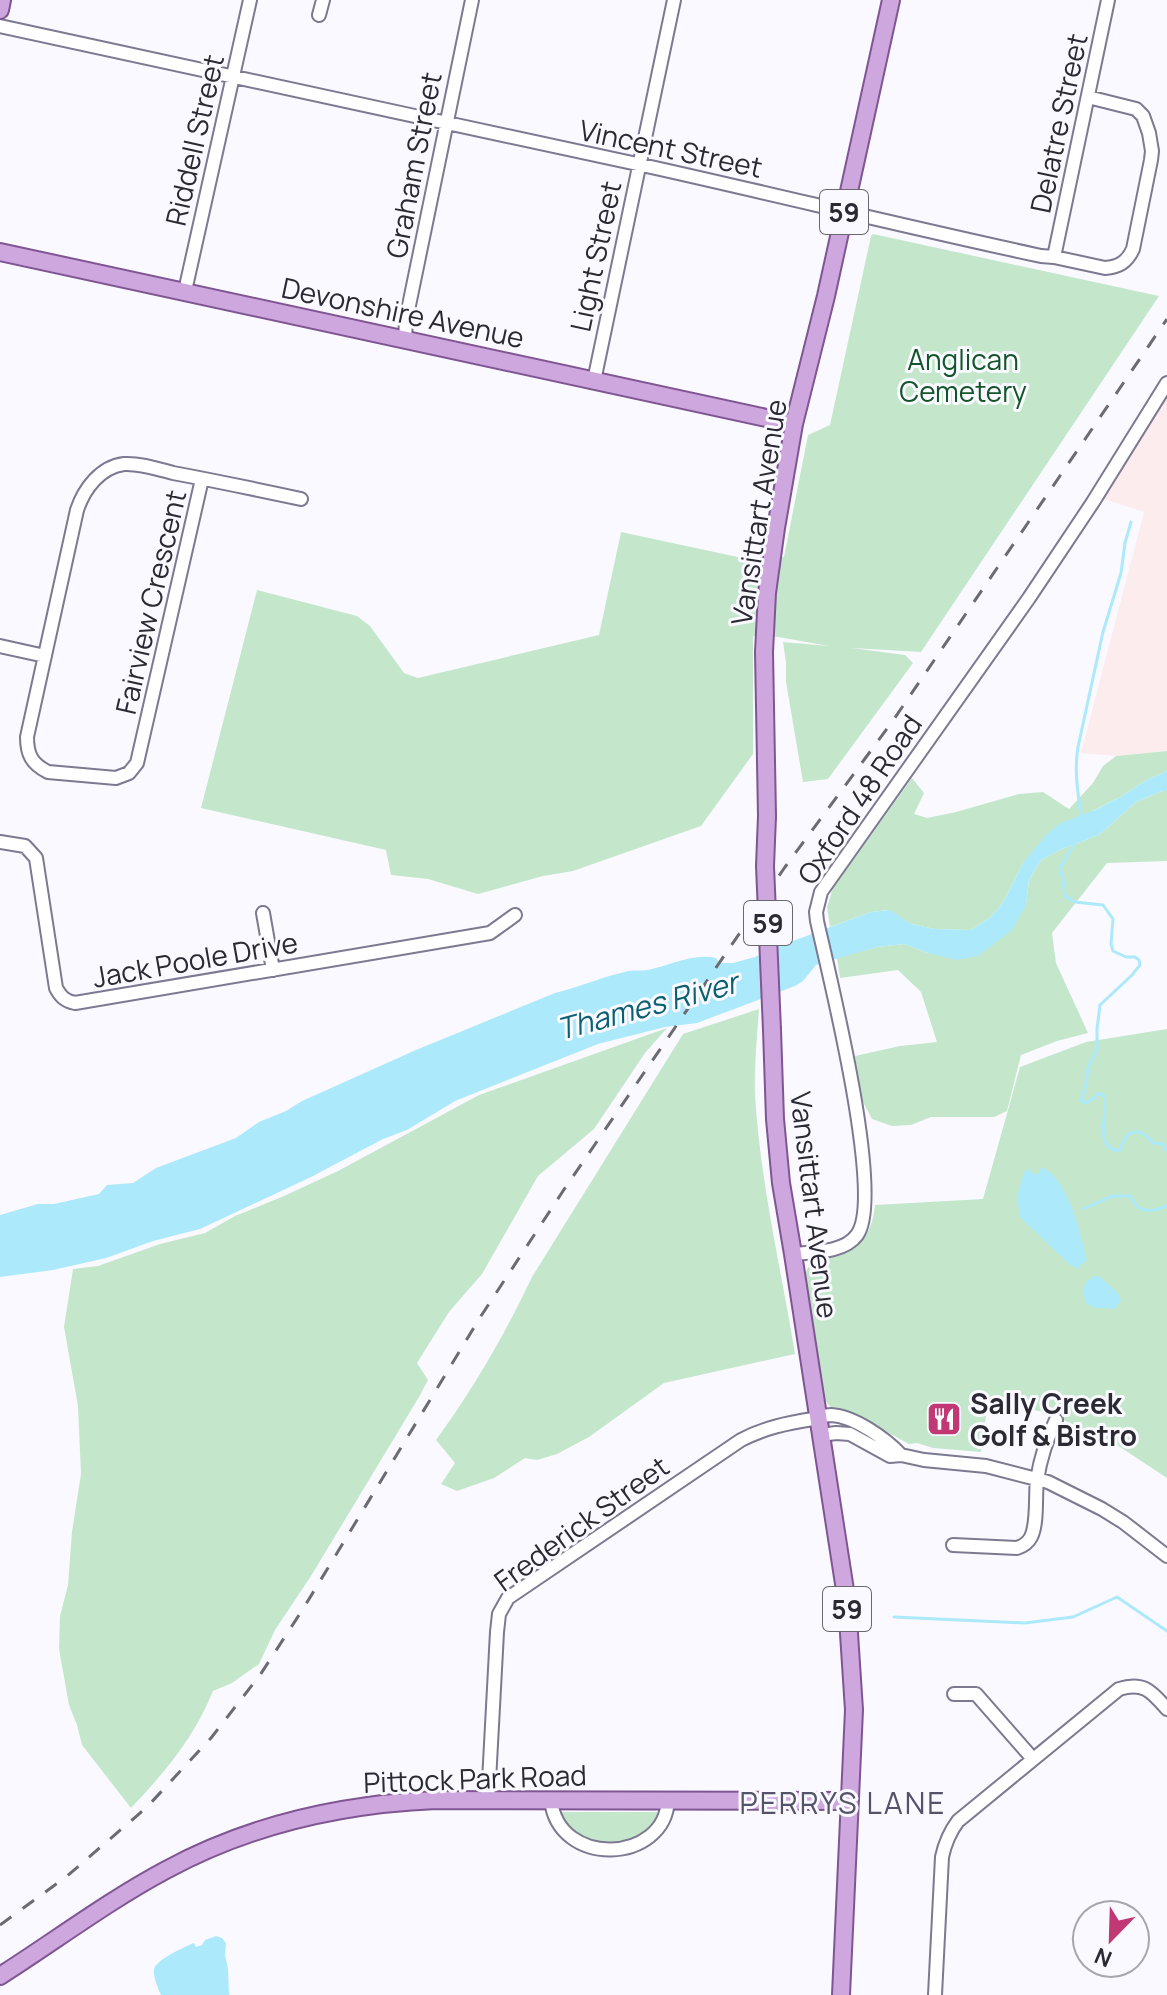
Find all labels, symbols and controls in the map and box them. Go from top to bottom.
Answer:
street label: Delatre Street [1020,30,1096,216]
street label: Riddell Street [156,51,232,229]
street label: Graham Street [376,69,450,261]
street label: Vincent Street [576,110,766,186]
street label: Light Street [561,177,629,335]
road number: 59 [820,190,868,234]
street label: Devonshire Avenue [278,268,528,356]
park label: Anglican Cemetery [899,340,1027,410]
street label: Vansittart Avenue [721,396,795,628]
street label: Fairview Crescent [106,486,194,718]
street label: Oxford 48 Road [788,707,930,891]
road number: 59 [744,901,792,945]
street label: Jack Poole Drive [90,922,300,996]
water label: Thames River [552,960,746,1049]
street label: Vansittart Avenue [782,1089,848,1321]
place label: Sally Creek Golf & Bistro [970,1384,1137,1454]
restaurant icon: Sally Creek Golf & Bistro [925,1400,963,1438]
street label: Frederick Street [486,1447,676,1599]
road number: 59 [823,1587,871,1631]
street label: Pittock Park Road [363,1755,587,1801]
district label: PERRYS LANE [740,1782,946,1823]
north arrow [1071,1899,1151,1979]
text: N [1090,1941,1116,1974]

